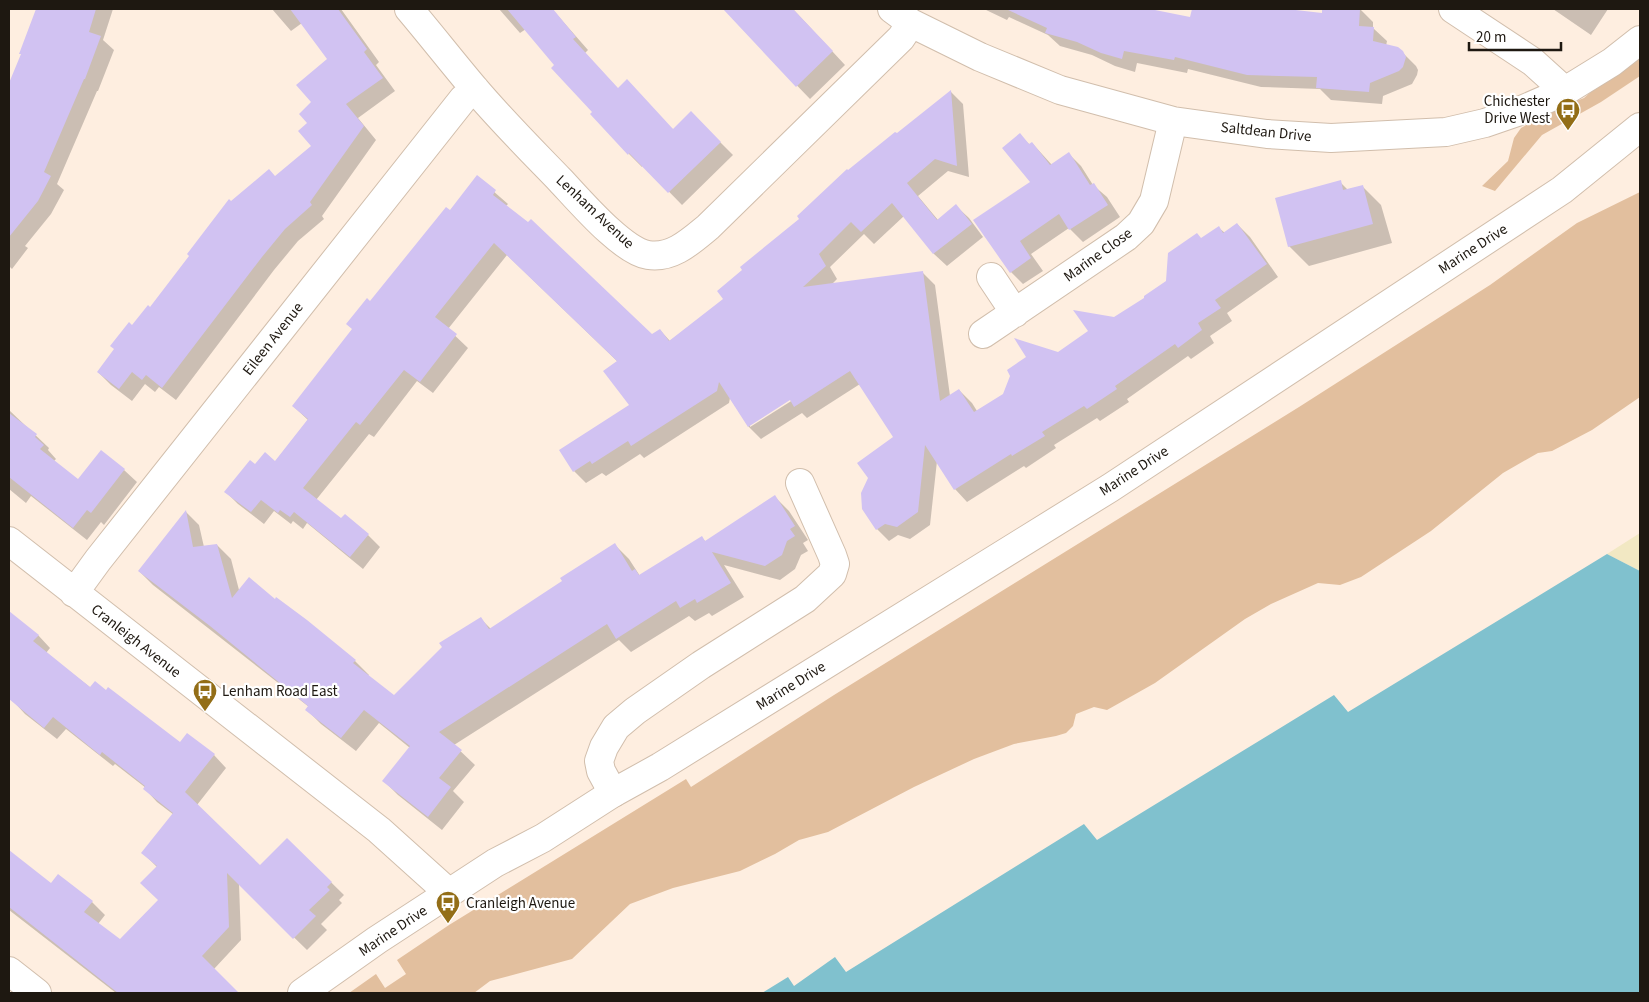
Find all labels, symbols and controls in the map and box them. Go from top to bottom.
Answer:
scale bar [1469,20,1562,52]
text: 20 m [1476,27,1506,48]
place label: Chichester Drive West [1484,91,1551,129]
bus stop icon: Chichester Drive West [1555,97,1581,131]
street label: Saltdean Drive [1220,117,1312,147]
street label: Lenham Avenue [551,170,639,254]
street label: Marine Drive [1434,219,1512,279]
street label: Marine Close [1059,223,1137,287]
street label: Eileen Avenue [238,298,308,380]
street label: Marine Drive [1095,441,1173,501]
street label: Cranleigh Avenue [87,599,185,683]
street label: Marine Drive [752,656,830,716]
bus stop icon: Lenham Road East [192,678,218,712]
place label: Lenham Road East [222,681,338,702]
bus stop icon: Cranleigh Avenue [435,890,461,924]
place label: Cranleigh Avenue [466,893,575,914]
street label: Marine Drive [355,900,431,962]

